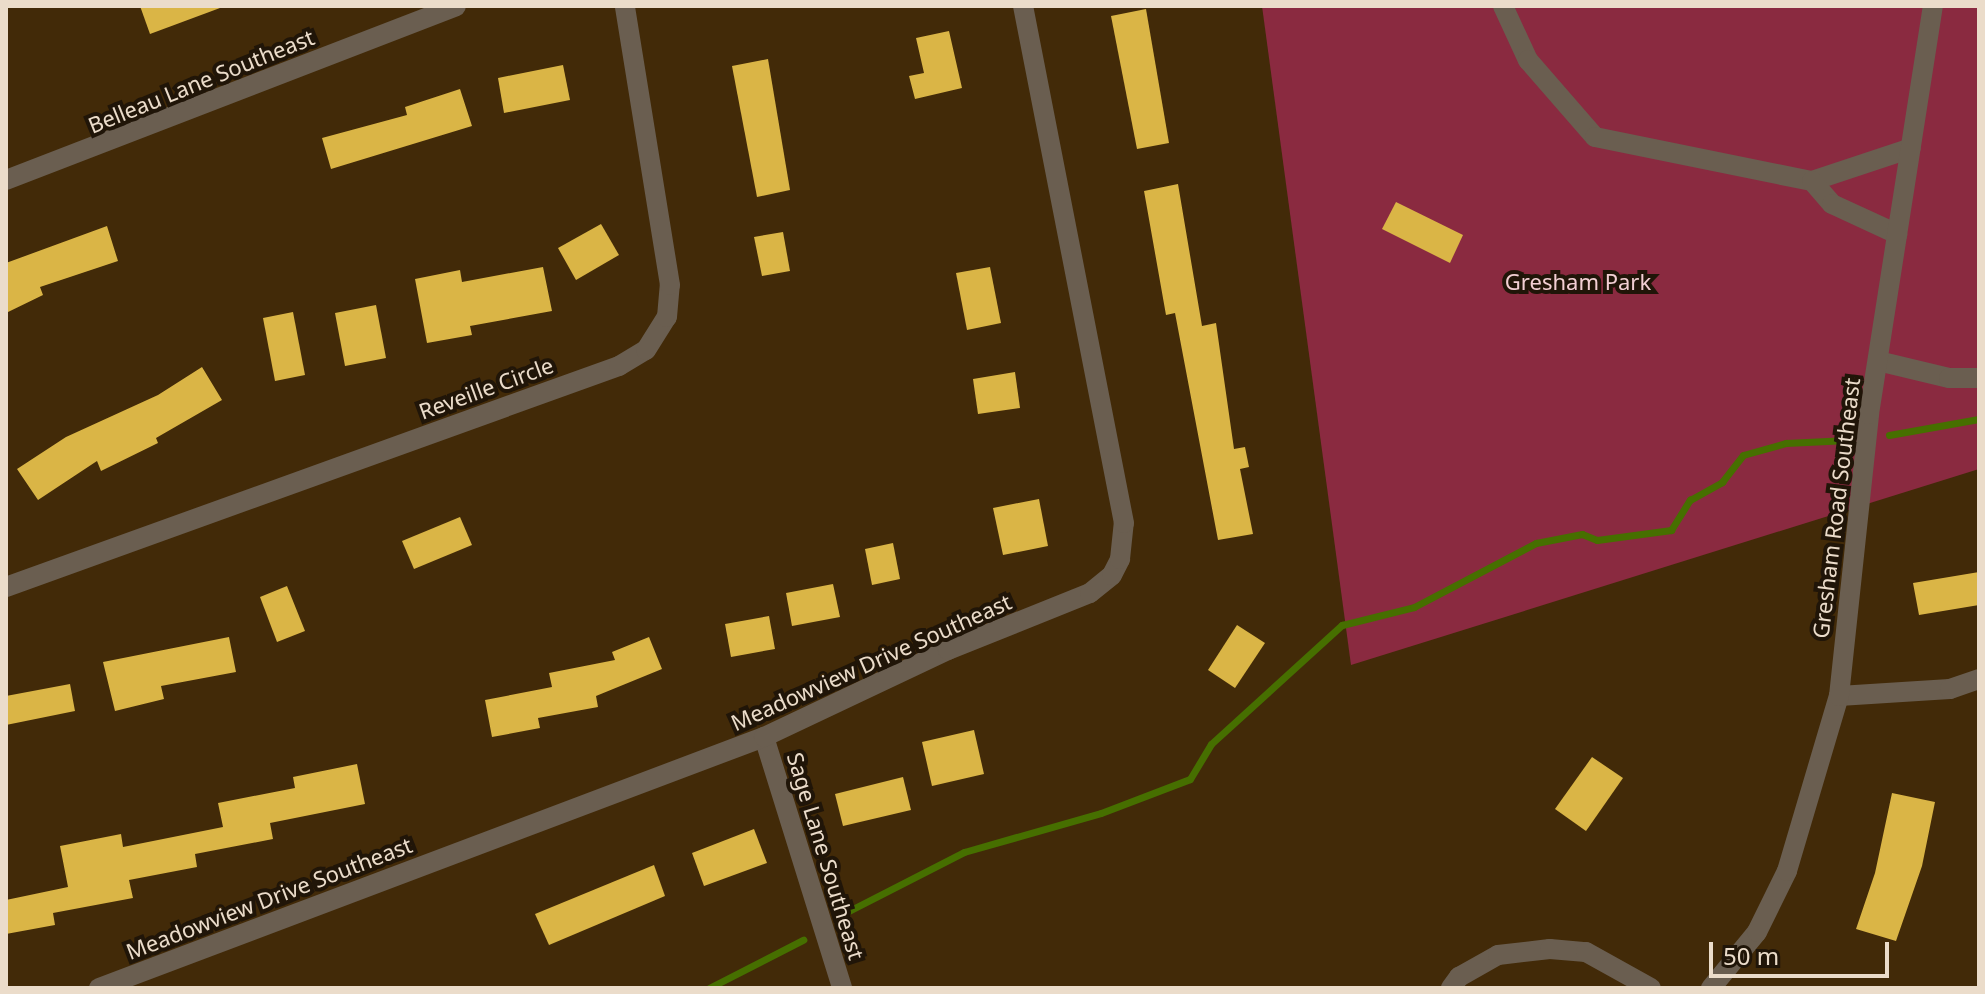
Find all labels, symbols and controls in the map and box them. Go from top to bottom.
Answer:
street label: Belleau Lane Southeast [84,24,318,138]
park label: Gresham Park [1505,269,1651,295]
street label: Reveille Circle [415,351,557,425]
street label: Gresham Road Southeast [1807,376,1865,640]
street label: Meadowview Drive Southeast [727,588,1015,736]
street label: Sage Lane Southeast [782,749,870,963]
street label: Meadowview Drive Southeast [122,831,416,965]
scale bar [1713,926,1893,976]
text: 50 m [1723,939,1779,972]

